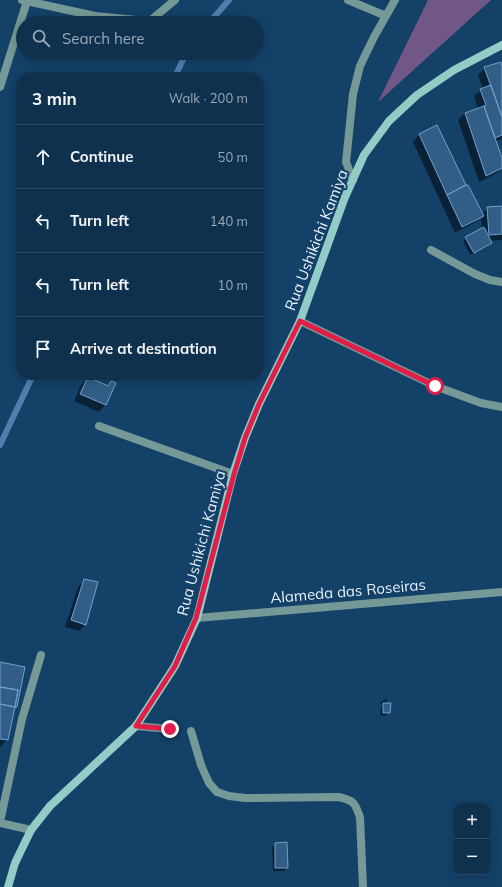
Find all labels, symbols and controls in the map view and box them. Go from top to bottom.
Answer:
search box [16,16,264,60]
icon: search [30,27,52,49]
text: Search here [62,29,144,48]
text: 3 min [32,88,77,109]
text: Walk · 200 m [169,90,248,106]
icon: ahead [32,146,54,168]
text: Continue [70,147,133,166]
text: 50 m [218,149,248,165]
street label: Rua Ushikichi Kamiya [280,167,352,313]
icon: left [32,210,54,232]
text: Turn left [70,211,129,230]
text: 140 m [210,213,248,229]
icon: left [32,274,54,296]
text: Turn left [70,275,129,294]
text: 10 m [218,277,248,293]
icon: arrive [32,338,54,360]
text: Arrive at destination [70,339,217,358]
route start [426,377,444,395]
street label: Rua Ushikichi Kamiya [172,468,230,618]
street label: Alameda das Roseiras [269,575,427,607]
route end [161,720,179,738]
map controls [454,803,490,875]
button: + [454,803,490,839]
button: − [454,839,490,875]

